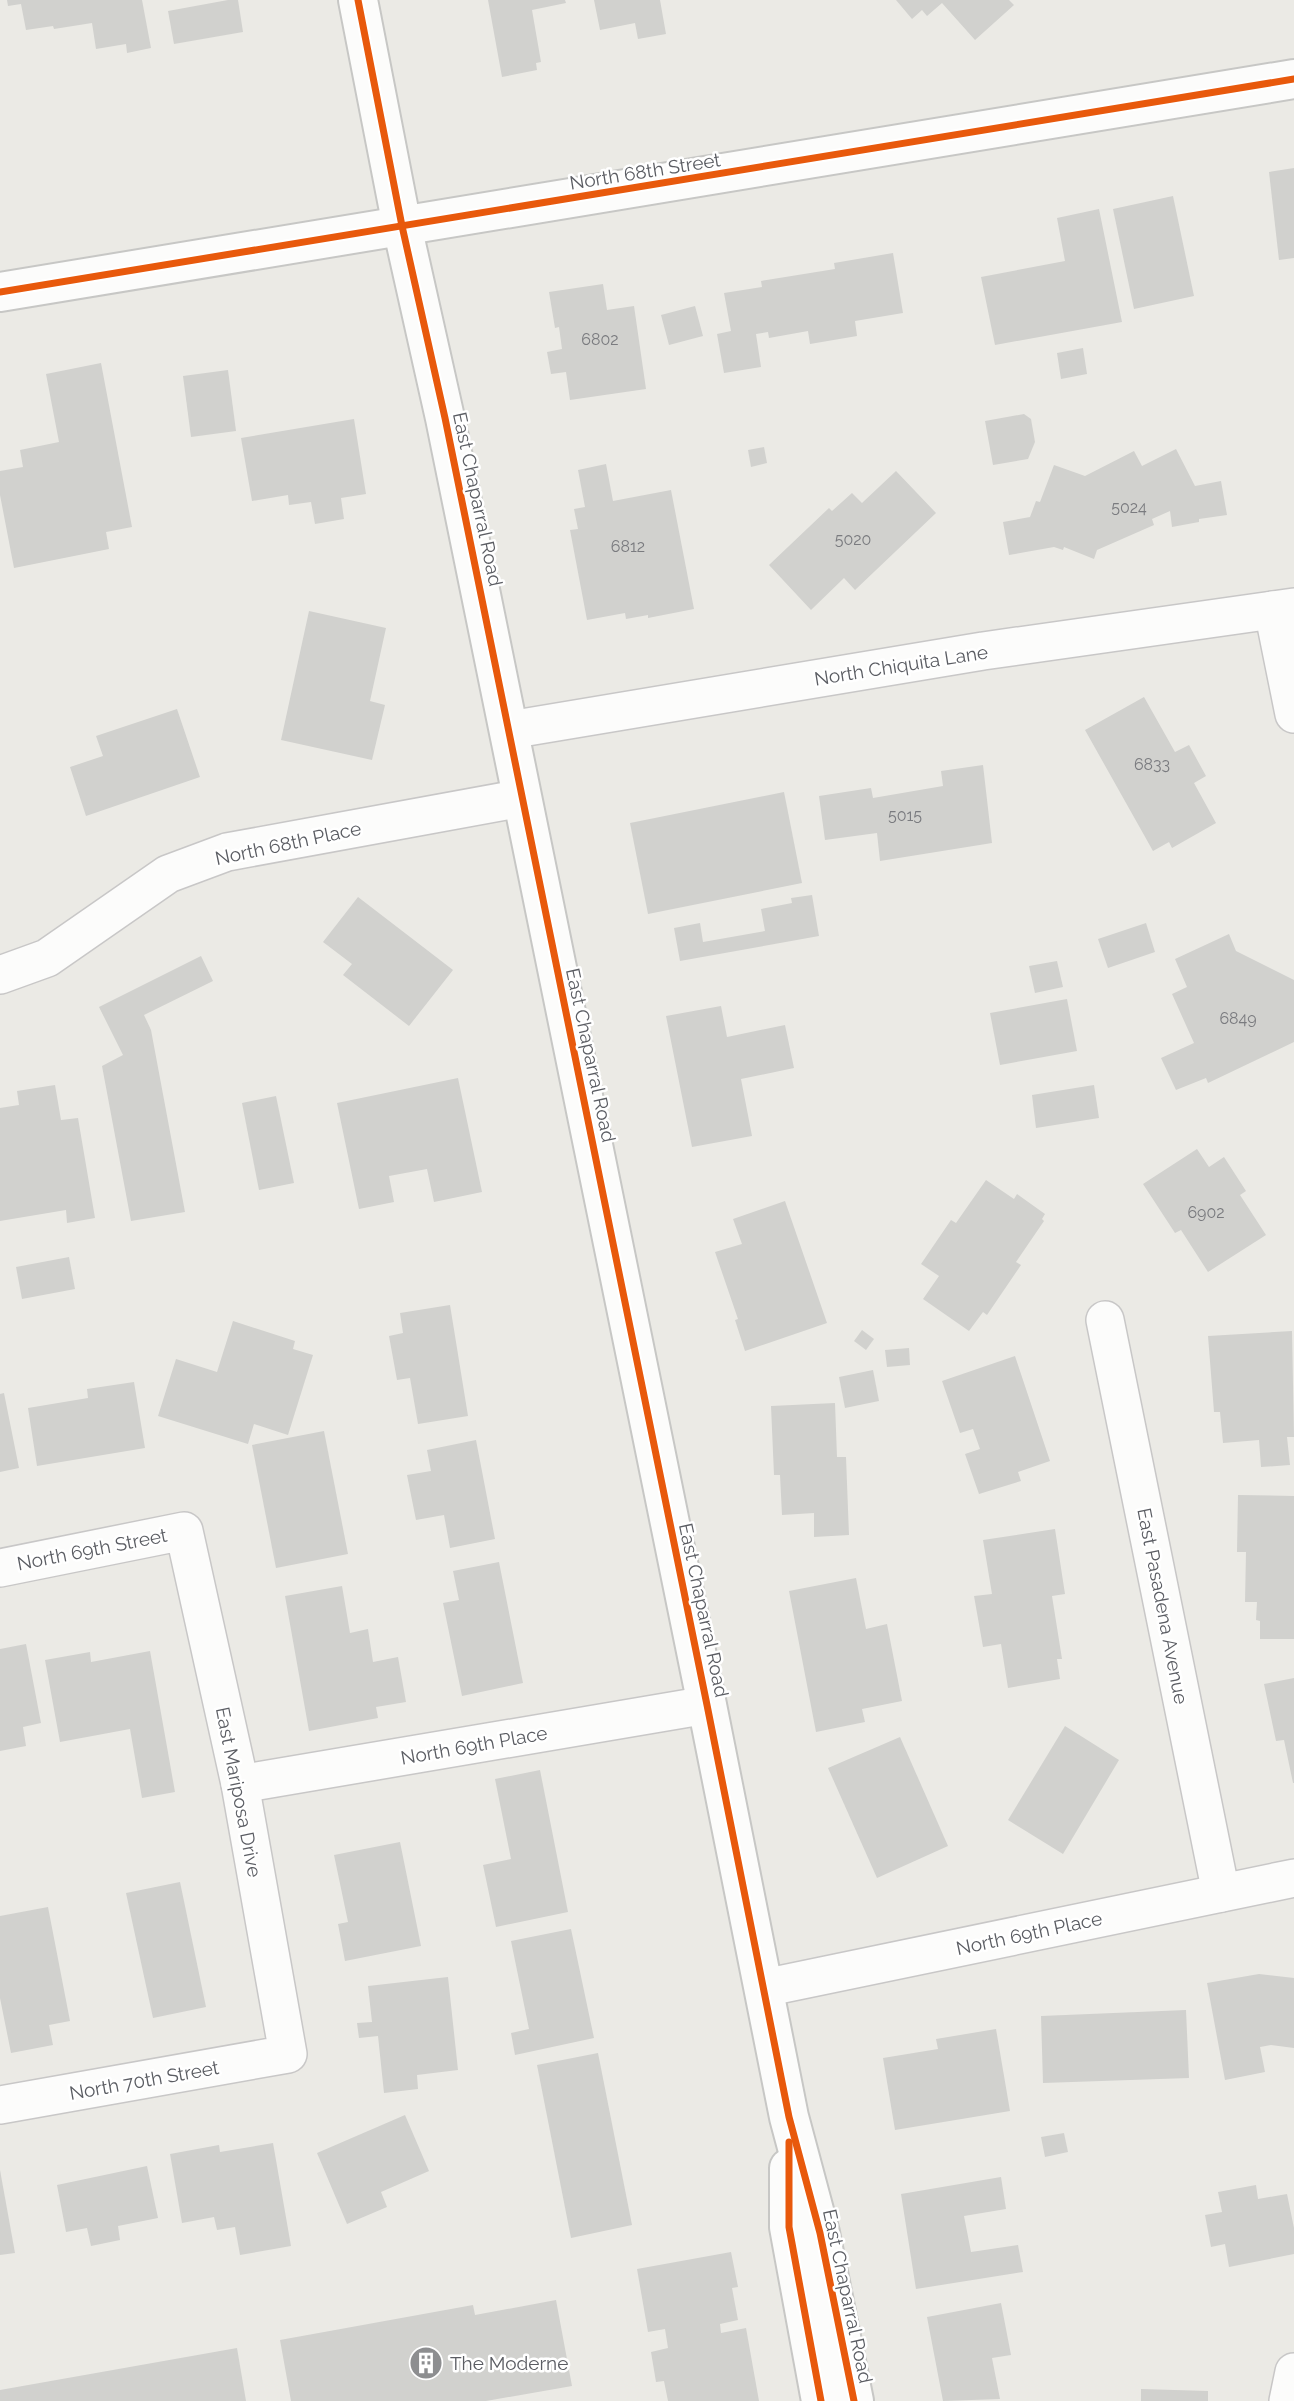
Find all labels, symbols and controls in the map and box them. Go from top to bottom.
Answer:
street label: North 68th Street [568,148,723,194]
house number: 6802 [581,330,619,349]
street label: East Chaparral Road [449,410,507,588]
house number: 5024 [1111,498,1147,517]
house number: 5020 [835,530,871,549]
house number: 6812 [611,537,645,556]
street label: North Chiquita Lane [813,640,989,690]
house number: 6833 [1134,755,1170,774]
house number: 5015 [888,806,922,825]
street label: North 68th Place [213,817,363,869]
street label: East Chaparral Road [562,966,620,1144]
house number: 6849 [1219,1009,1257,1028]
house number: 6902 [1187,1203,1225,1222]
street label: East Pasadena Avenue [1133,1506,1193,1706]
street label: East Chaparral Road [675,1521,733,1699]
street label: North 69th Street [15,1524,169,1574]
street label: East Mariposa Drive [212,1705,266,1879]
street label: North 69th Place [399,1721,549,1769]
street label: North 69th Place [954,1907,1104,1959]
street label: North 70th Street [68,2056,221,2104]
street label: East Chaparral Road [819,2207,877,2385]
building icon: The Moderne [407,2344,445,2382]
place label: The Moderne [450,2352,568,2374]

